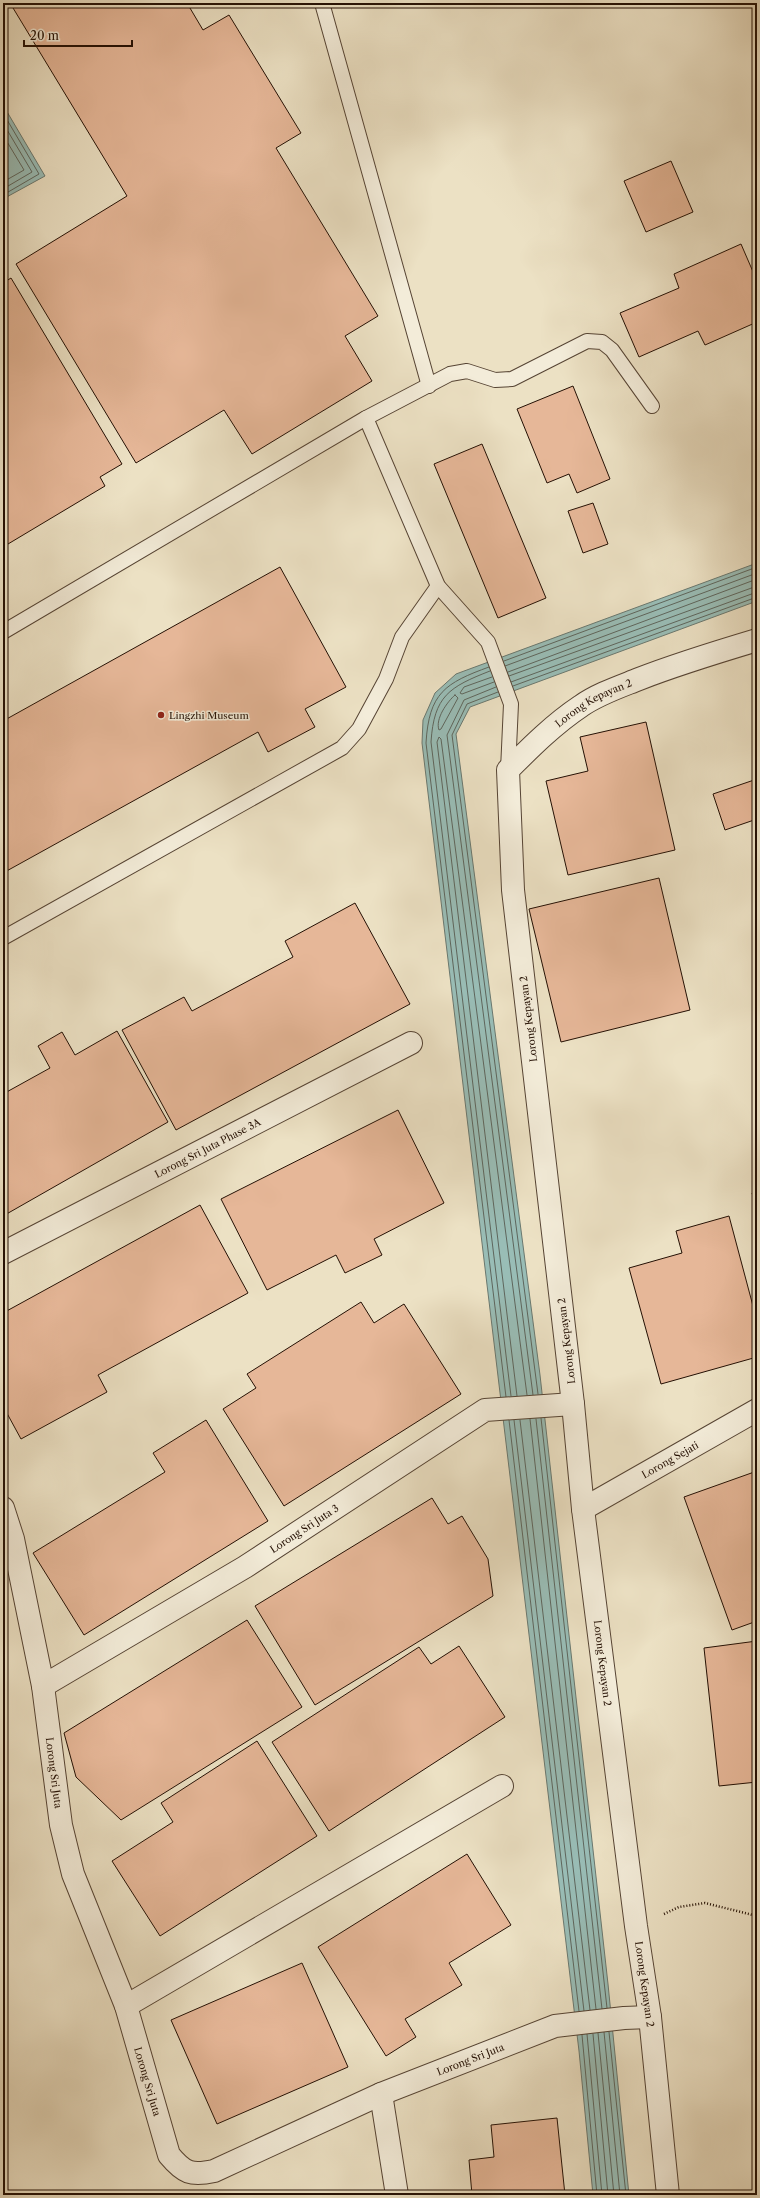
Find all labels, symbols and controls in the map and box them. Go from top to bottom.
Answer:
scale bar [24,22,132,48]
text: 20 m [30,28,59,43]
street label: Lorong Kepayan 2 [552,676,634,730]
place label: Lingzhi Museum [169,709,249,722]
marker: Lingzhi Museum [156,710,166,720]
street label: Lorong Kepayan 2 [517,975,540,1063]
street label: Lorong Sri Juta Phase 3A [152,1115,264,1181]
street label: Lorong Kepayan 2 [555,1297,578,1385]
street label: Lorong Sejati [639,1439,701,1481]
street label: Lorong Sri Juta 3 [267,1502,341,1556]
street label: Lorong Kepayan 2 [591,1619,614,1707]
street label: Lorong Sri Juta [43,1736,65,1810]
street label: Lorong Kepayan 2 [632,1940,657,2028]
street label: Lorong Sri Juta [435,2040,507,2079]
street label: Lorong Sri Juta [131,2045,164,2118]

